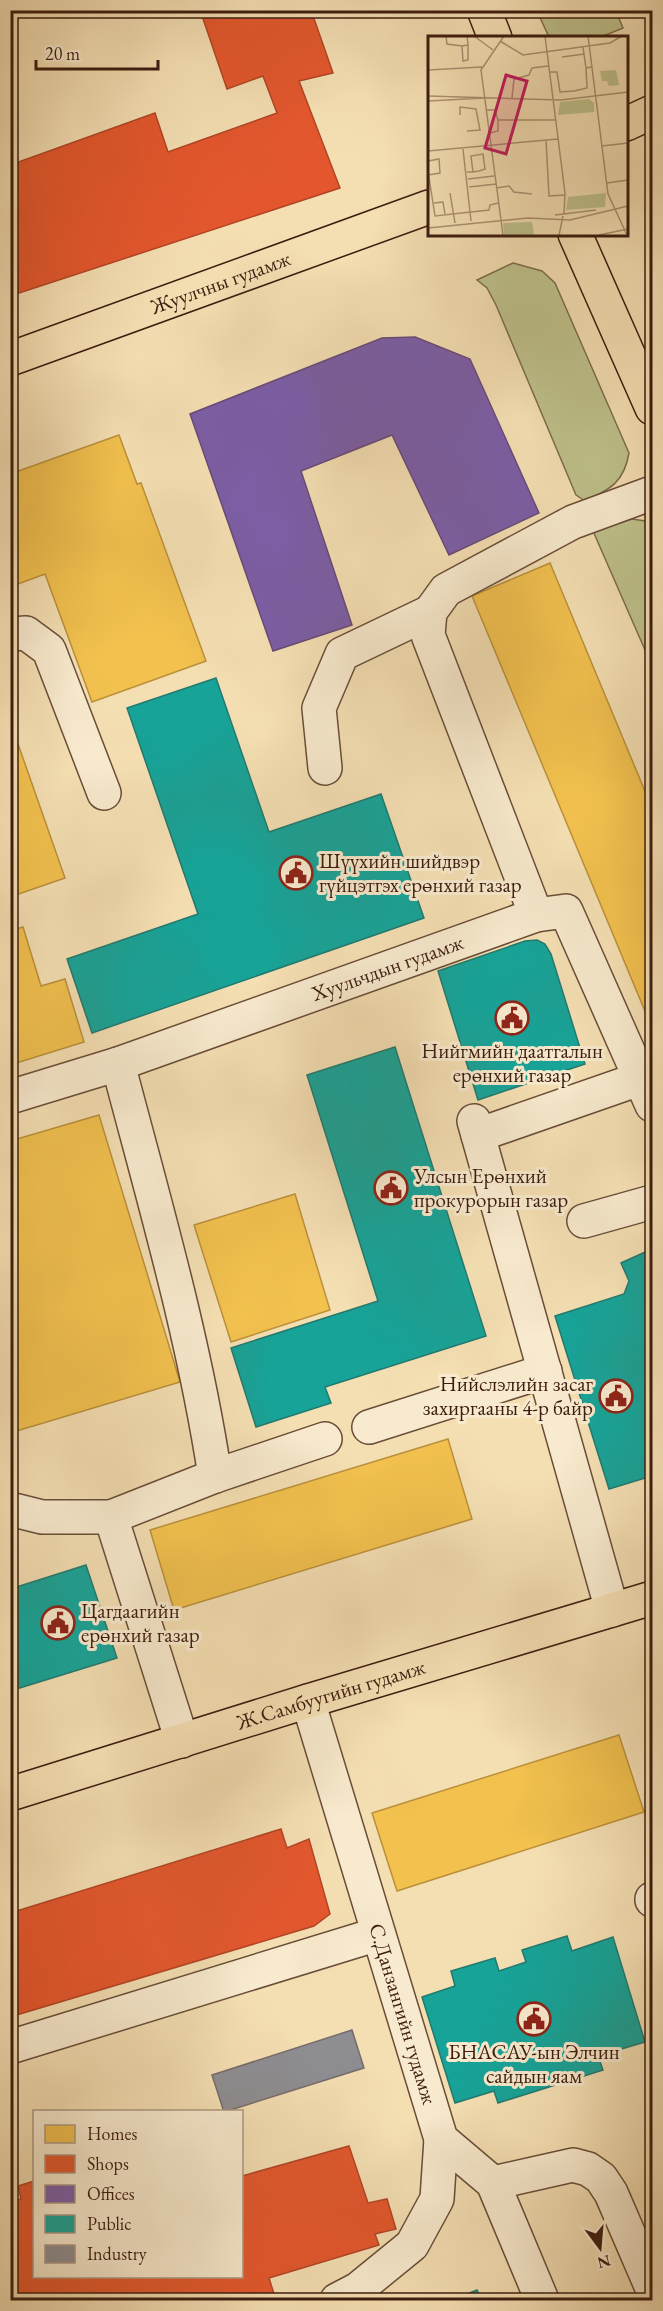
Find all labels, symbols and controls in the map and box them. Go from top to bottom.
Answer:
scale bar [36,33,158,71]
inset map [428,36,627,236]
text: 20 m [45,42,80,65]
street label: Жуулчны гудамж [146,244,294,320]
place label: Шүүхийн шийдвэр гүйцэтгэх ерөнхий газар [319,847,522,898]
public building icon: Шүүхийн шийдвэр гүйцэтгэх ерөнхий газар [278,855,314,891]
street label: Хуульчдын гудамж [307,928,467,1007]
public building icon: Нийгмийн даатгалын ерөнхий газар [494,1000,530,1036]
place label: Нийгмийн даатгалын ерөнхий газар [421,1037,603,1088]
place label: Улсын Ерөнхий прокурорын газар [413,1162,568,1213]
public building icon: Улсын Ерөнхий прокурорын газар [373,1170,409,1206]
place label: Нийслэлийн засаг захиргааны 4-р байр [423,1370,594,1421]
public building icon: Нийслэлийн засаг захиргааны 4-р байр [598,1378,634,1414]
place label: Цагдаагийн ерөнхий газар [81,1597,200,1648]
public building icon: Цагдаагийн ерөнхий газар [40,1605,76,1641]
street label: Ж.Самбуугийн гудамж [232,1653,429,1736]
street label: С.Данзангийн гудамж [363,1920,444,2108]
public building icon: БНАСАУ-ын Элчин сайдын яам [516,2001,552,2037]
place label: БНАСАУ-ын Элчин сайдын яам [448,2038,620,2089]
legend [33,2110,243,2278]
text: Homes [87,2122,138,2145]
text: Shops [87,2152,129,2175]
text: Offices [87,2182,135,2205]
text: Public [87,2212,131,2235]
north arrow [570,2218,630,2278]
text: Industry [87,2242,147,2265]
text: N [595,2250,613,2274]

